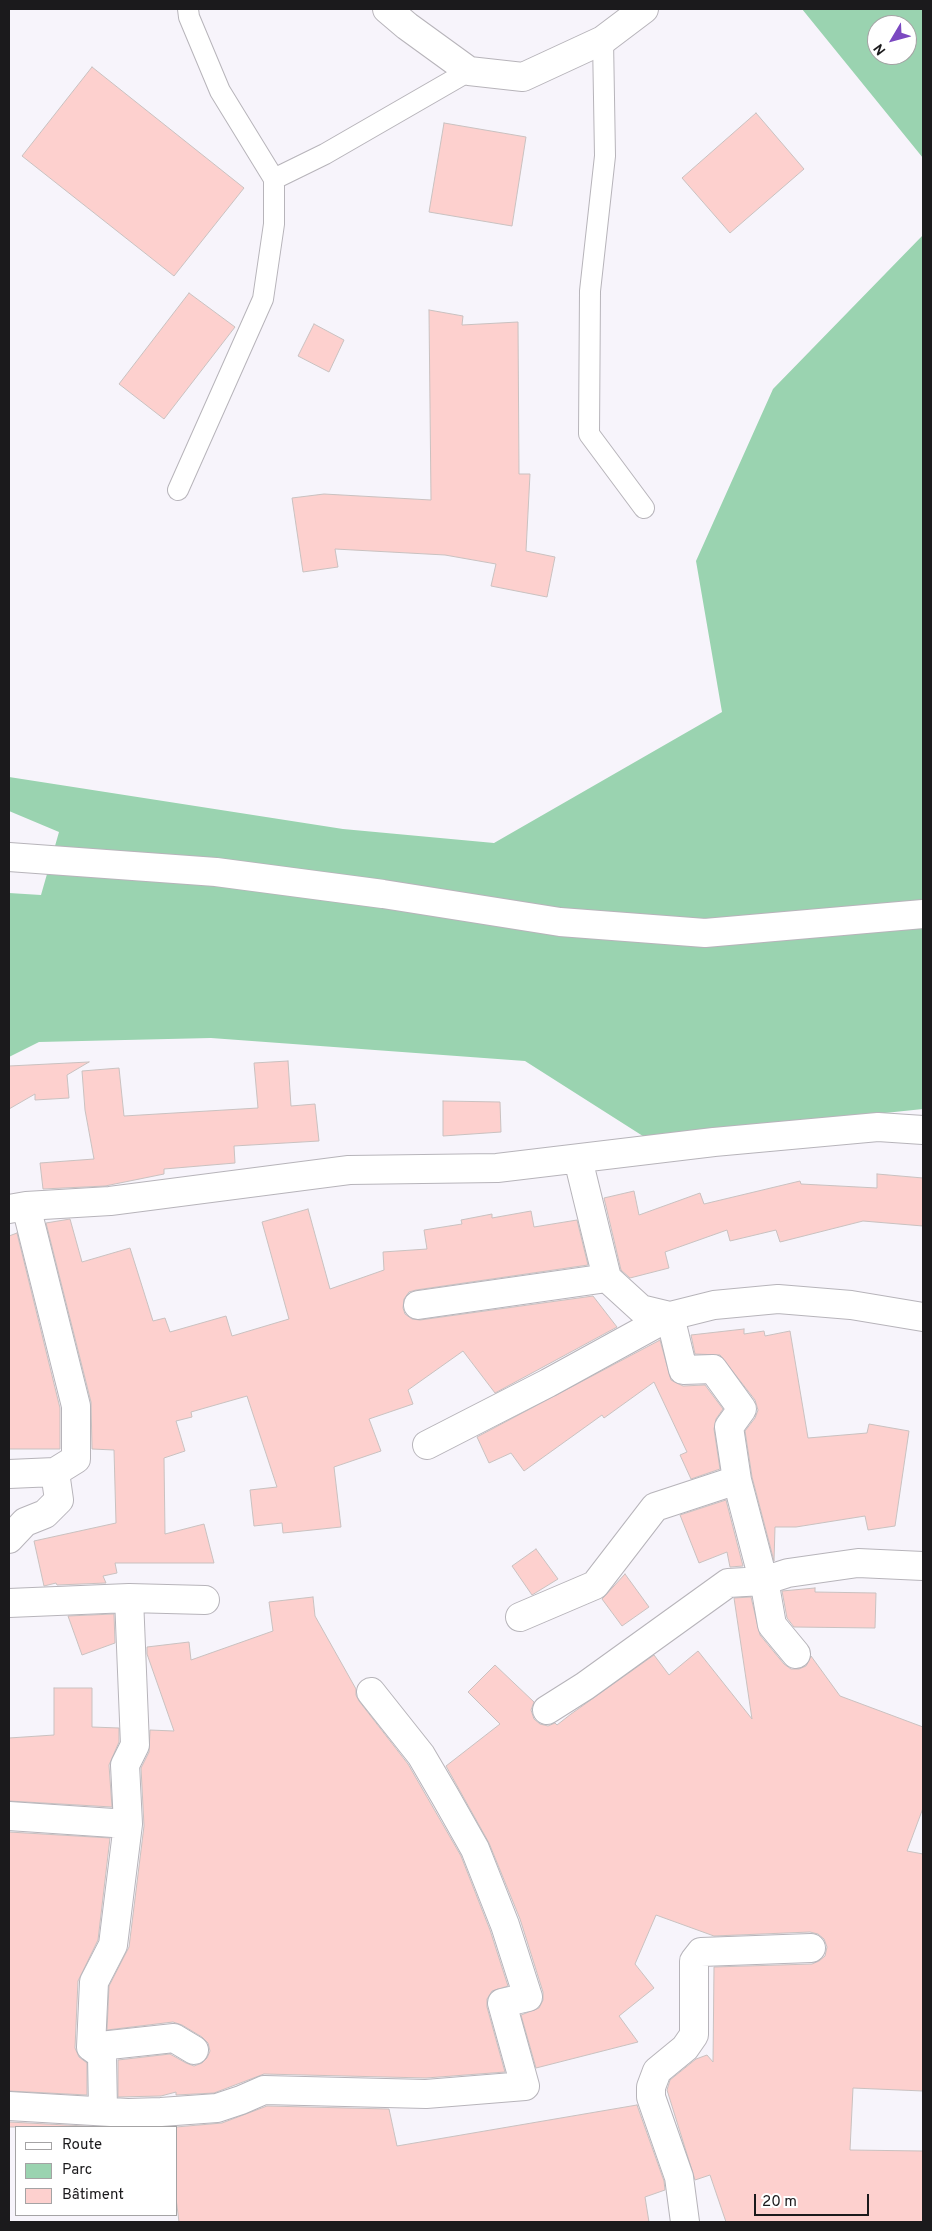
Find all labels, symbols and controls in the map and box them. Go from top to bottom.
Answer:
north arrow [867,15,917,65]
text: N [871,40,890,58]
legend [15,2126,178,2216]
text: Route [62,2136,102,2155]
text: Parc [62,2161,92,2180]
scale bar [757,2184,872,2216]
text: Bâtiment [62,2186,124,2205]
text: 20 m [762,2193,797,2212]

